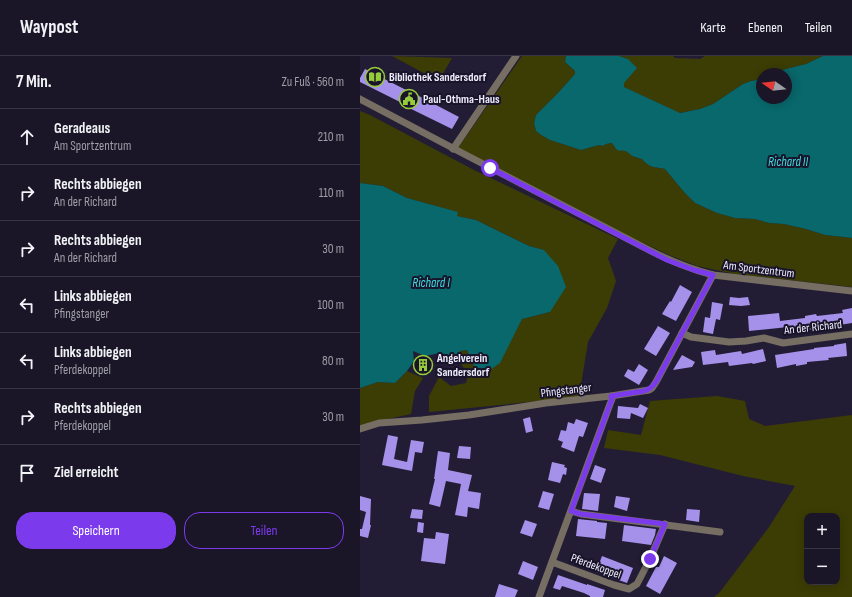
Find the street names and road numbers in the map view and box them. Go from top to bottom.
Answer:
street label: Am Sportzentrum [722,258,796,281]
street label: An der Richard [782,317,843,338]
street label: Pfingstanger [540,380,593,401]
street label: Pferdekoppel [569,550,623,583]

